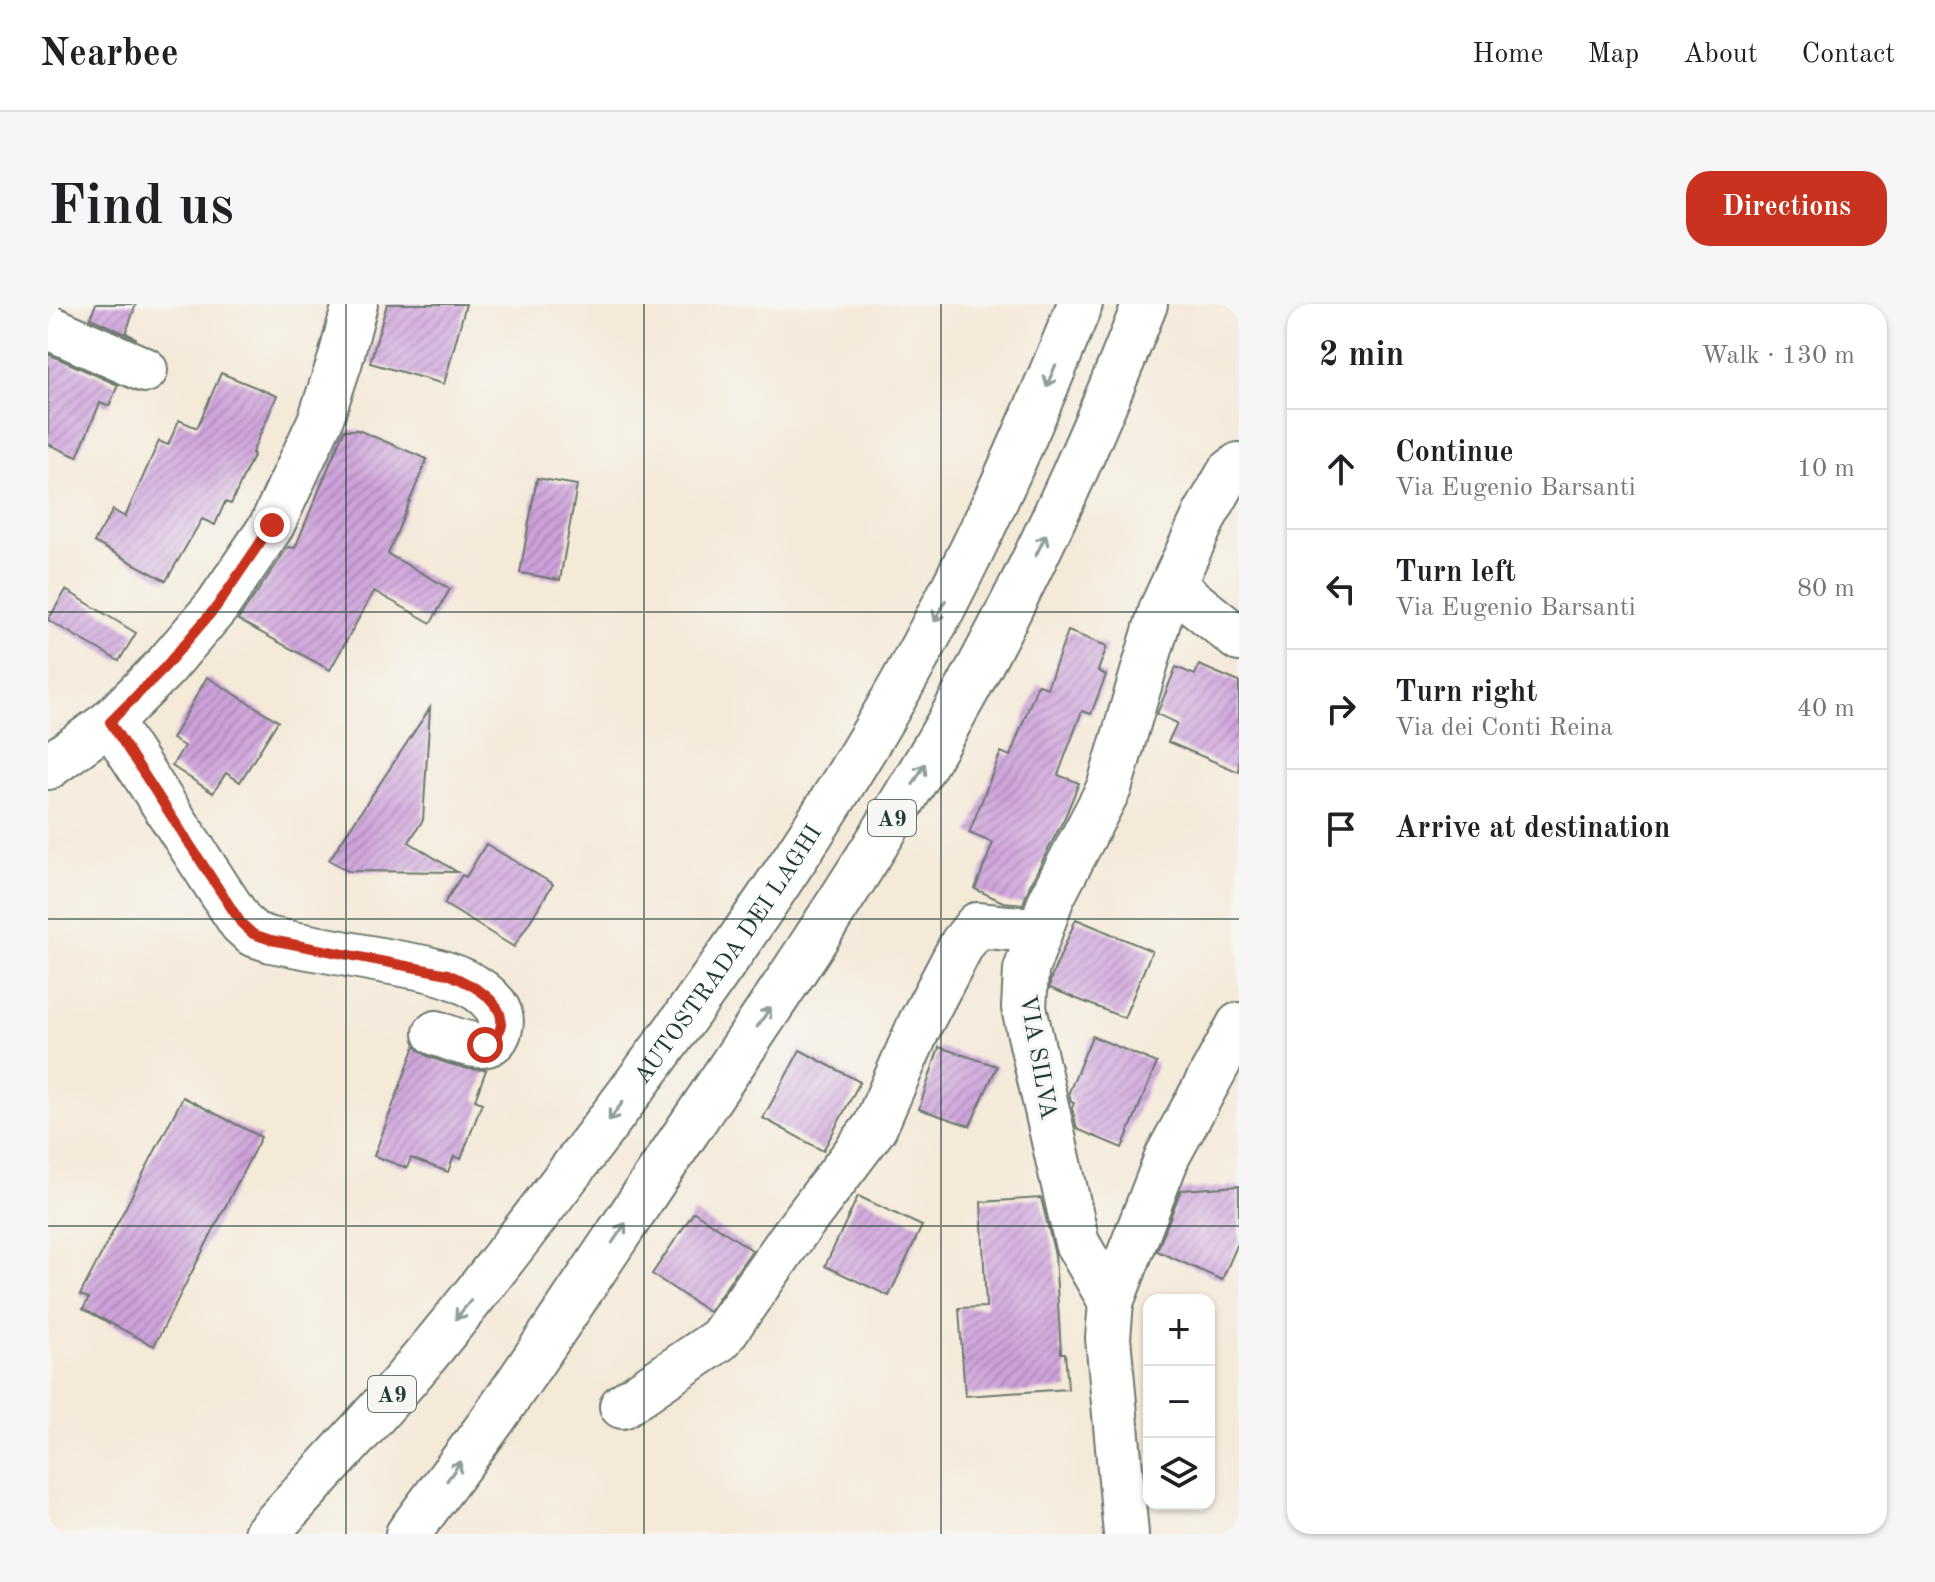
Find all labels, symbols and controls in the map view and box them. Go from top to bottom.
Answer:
text: Nearbee [40,36,179,74]
text: Home [1472,41,1543,69]
text: Map [1587,41,1639,69]
text: About [1683,41,1758,69]
text: Contact [1802,41,1895,69]
button: Directions [1686,171,1887,246]
text: Find us [48,180,234,236]
text: 2 min [1319,339,1404,373]
text: Walk · 130 m [1701,343,1855,369]
one-way arrow [1042,363,1057,388]
text: Continue [1395,438,1514,468]
icon: ahead [1319,447,1363,491]
text: 10 m [1797,456,1855,482]
text: Via Eugenio Barsanti [1395,475,1636,501]
route end [254,507,290,543]
one-way arrow [1034,533,1049,557]
text: Turn left [1395,558,1516,588]
icon: left [1319,567,1363,611]
text: 80 m [1797,576,1855,602]
text: Via Eugenio Barsanti [1395,595,1636,621]
one-way arrow [932,599,948,623]
text: Turn right [1395,678,1537,708]
icon: right [1319,687,1363,731]
text: 40 m [1797,696,1855,722]
text: Via dei Conti Reina [1395,715,1613,741]
one-way arrow [911,763,927,786]
road number: A9 [868,800,916,836]
icon: arrive [1319,807,1363,851]
text: Arrive at destination [1395,814,1670,844]
street label: AUTOSTRADA DEI LAGHI [631,821,827,1089]
street label: VIA SILVA [1014,993,1060,1121]
one-way arrow [756,1006,772,1028]
route start [467,1027,503,1063]
one-way arrow [608,1100,625,1121]
one-way arrow [611,1222,627,1244]
map controls [1143,1294,1215,1510]
button: + [1143,1294,1215,1366]
one-way arrow [454,1299,471,1320]
button: − [1143,1366,1215,1438]
road number: A9 [368,1376,416,1412]
button: layers [1143,1438,1215,1510]
one-way arrow [446,1461,462,1483]

